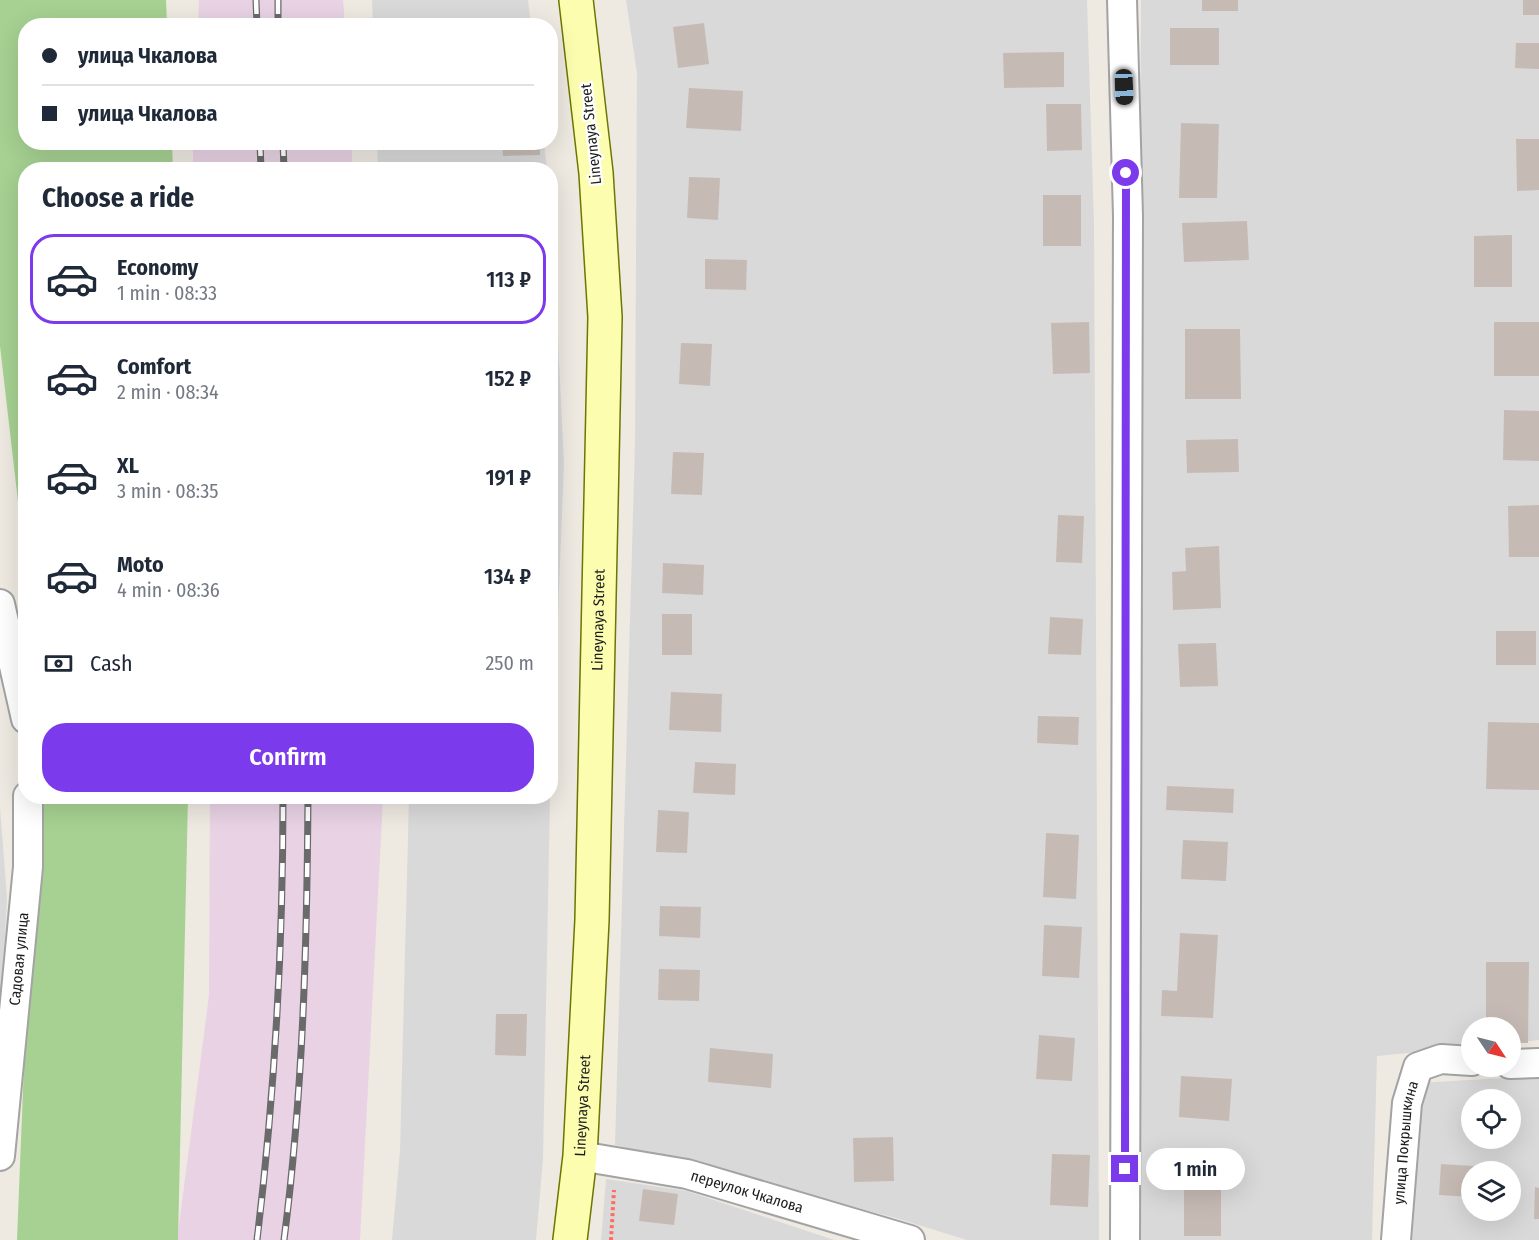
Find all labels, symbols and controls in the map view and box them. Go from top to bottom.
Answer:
text: улица Чкалова [78,42,218,69]
car [1114,69,1134,105]
street label: Lineynaya Street [577,82,605,185]
text: улица Чкалова [78,100,218,127]
route start [1112,159,1139,186]
text: Choose a ride [42,182,194,214]
icon: car [45,252,99,306]
text: Economy [117,254,198,281]
text: 113 ₽ [486,266,531,293]
text: 1 min · 08:33 [117,281,217,305]
icon: car [45,351,99,405]
text: Comfort [117,353,191,380]
text: 152 ₽ [485,365,531,392]
text: 2 min · 08:34 [117,380,219,404]
icon: car [45,450,99,504]
text: XL [117,452,139,479]
text: 191 ₽ [485,464,531,491]
text: 3 min · 08:35 [117,479,218,503]
icon: car [45,549,99,603]
text: Moto [117,551,164,578]
text: 134 ₽ [484,563,531,590]
street label: Lineynaya Street [588,569,609,671]
text: 4 min · 08:36 [117,578,220,602]
icon: cash [42,647,75,680]
text: Cash [90,650,133,677]
text: 250 m [486,651,534,675]
button: Confirm [42,723,534,792]
street label: Садовая улица [6,911,33,1006]
north arrow [1461,1017,1521,1077]
map controls [1461,1017,1521,1221]
street label: Lineynaya Street [571,1054,594,1157]
street label: улица Покрышкина [1390,1079,1422,1205]
button: locate [1461,1089,1521,1149]
callout: 1 min [1146,1148,1245,1190]
route end [1111,1155,1138,1182]
text: 1 min [1174,1157,1217,1181]
button: layers [1461,1161,1521,1221]
street label: переулок Чкалова [689,1167,805,1217]

